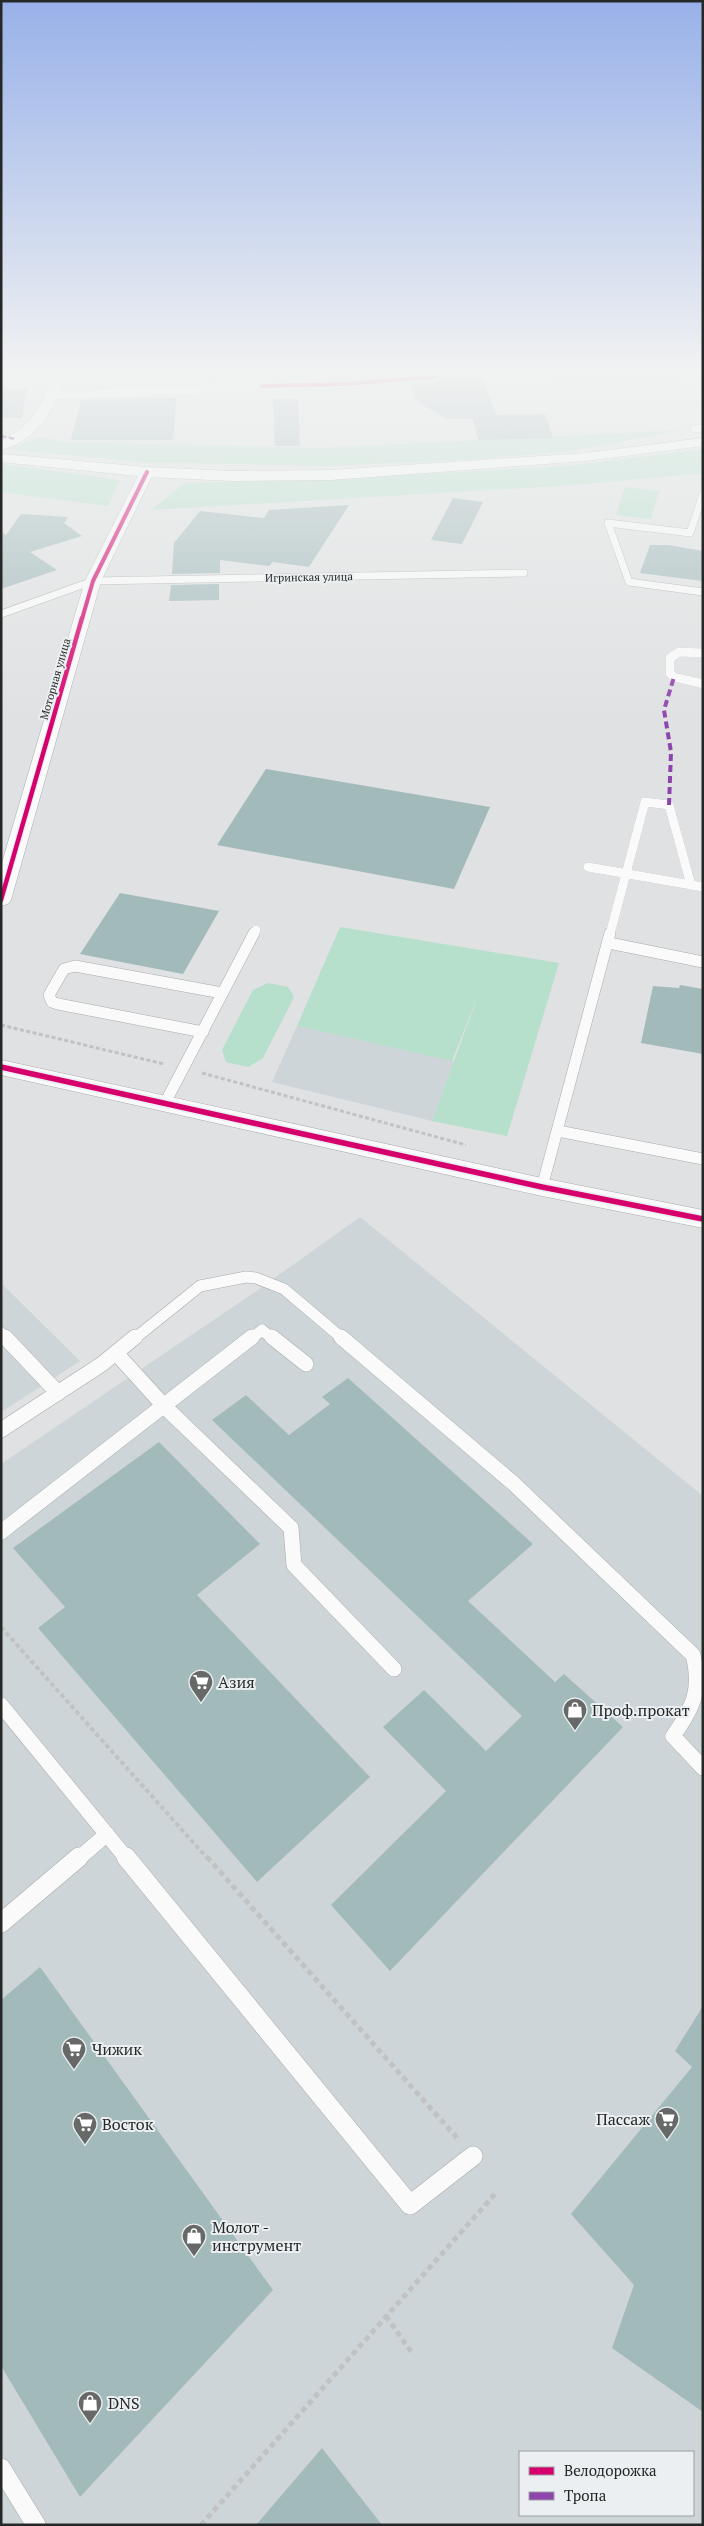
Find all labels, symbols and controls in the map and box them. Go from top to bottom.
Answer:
street label: Игринская улица [265,569,354,585]
street label: Моторная улица [37,636,73,721]
supermarket icon: Азия [188,1669,214,1703]
place label: Азия [218,1671,255,1693]
shop icon: Проф.прокат [562,1697,588,1731]
place label: Проф.прокат [592,1699,690,1721]
supermarket icon: Чижик [61,2036,87,2070]
place label: Чижик [92,2038,142,2060]
supermarket icon: Пассаж [654,2106,680,2140]
place label: Пассаж [596,2108,650,2130]
supermarket icon: Восток [72,2111,98,2145]
place label: Восток [102,2113,154,2135]
place label: Молот - инструмент [212,2216,301,2256]
shop icon: Молот - инструмент [181,2223,207,2257]
shop icon: DNS [77,2390,103,2424]
place label: DNS [108,2392,140,2414]
legend [519,2451,694,2516]
text: Велодорожка [564,2460,657,2480]
text: Тропа [564,2485,607,2505]

